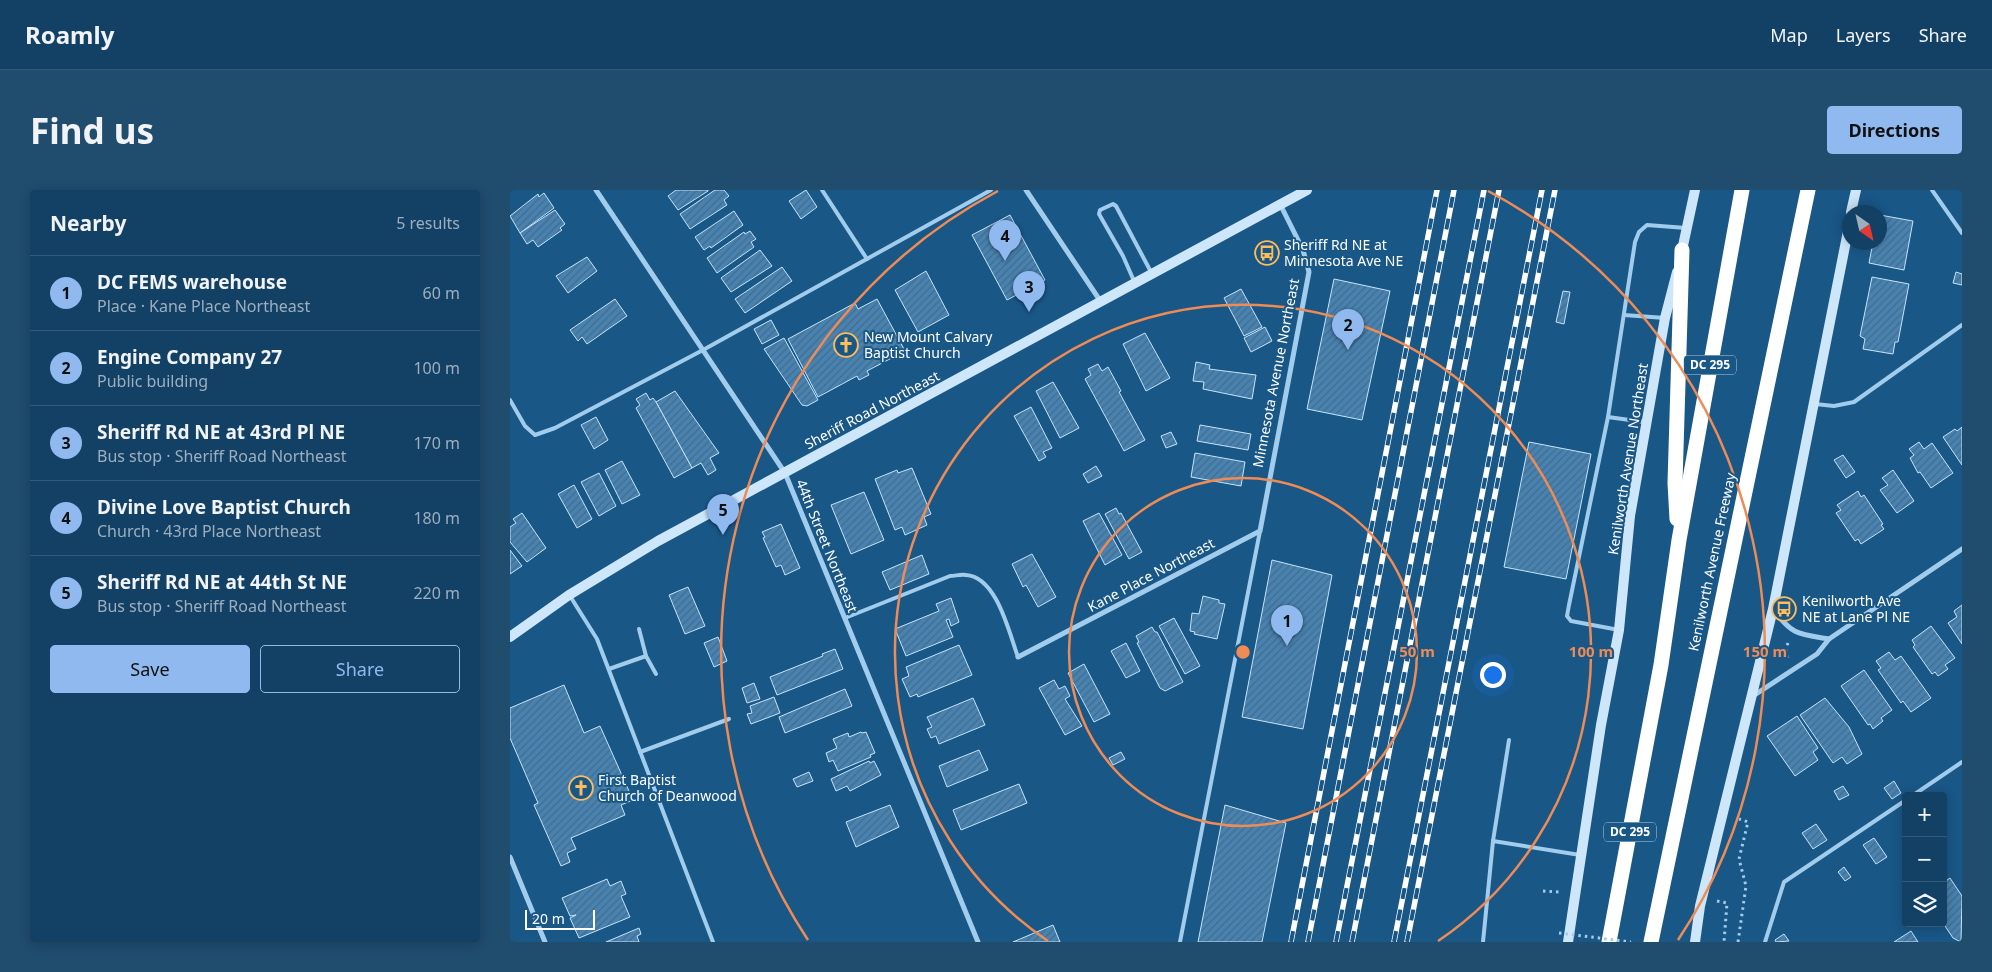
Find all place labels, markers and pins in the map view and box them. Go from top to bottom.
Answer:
pin: 4 [989,220,1021,261]
place label: Sheriff Rd NE at Minnesota Ave NE [1284,235,1403,270]
bus stop icon: Sheriff Rd NE at Minnesota Ave NE [1254,240,1280,266]
pin: 3 [1013,271,1045,312]
pin: 2 [1332,309,1364,350]
place label: New Mount Calvary Baptist Church [864,327,993,362]
church icon: New Mount Calvary Baptist Church [833,332,859,358]
pin: 5 [707,494,739,535]
place label: Kenilworth Ave NE at Lane Pl NE [1802,591,1910,626]
bus stop icon: Kenilworth Ave NE at Lane Pl NE [1771,596,1797,622]
pin: 1 [1271,605,1303,646]
centre of rings [1234,643,1252,661]
place label: First Baptist Church of Deanwood [598,770,737,805]
church icon: First Baptist Church of Deanwood [568,775,594,801]

